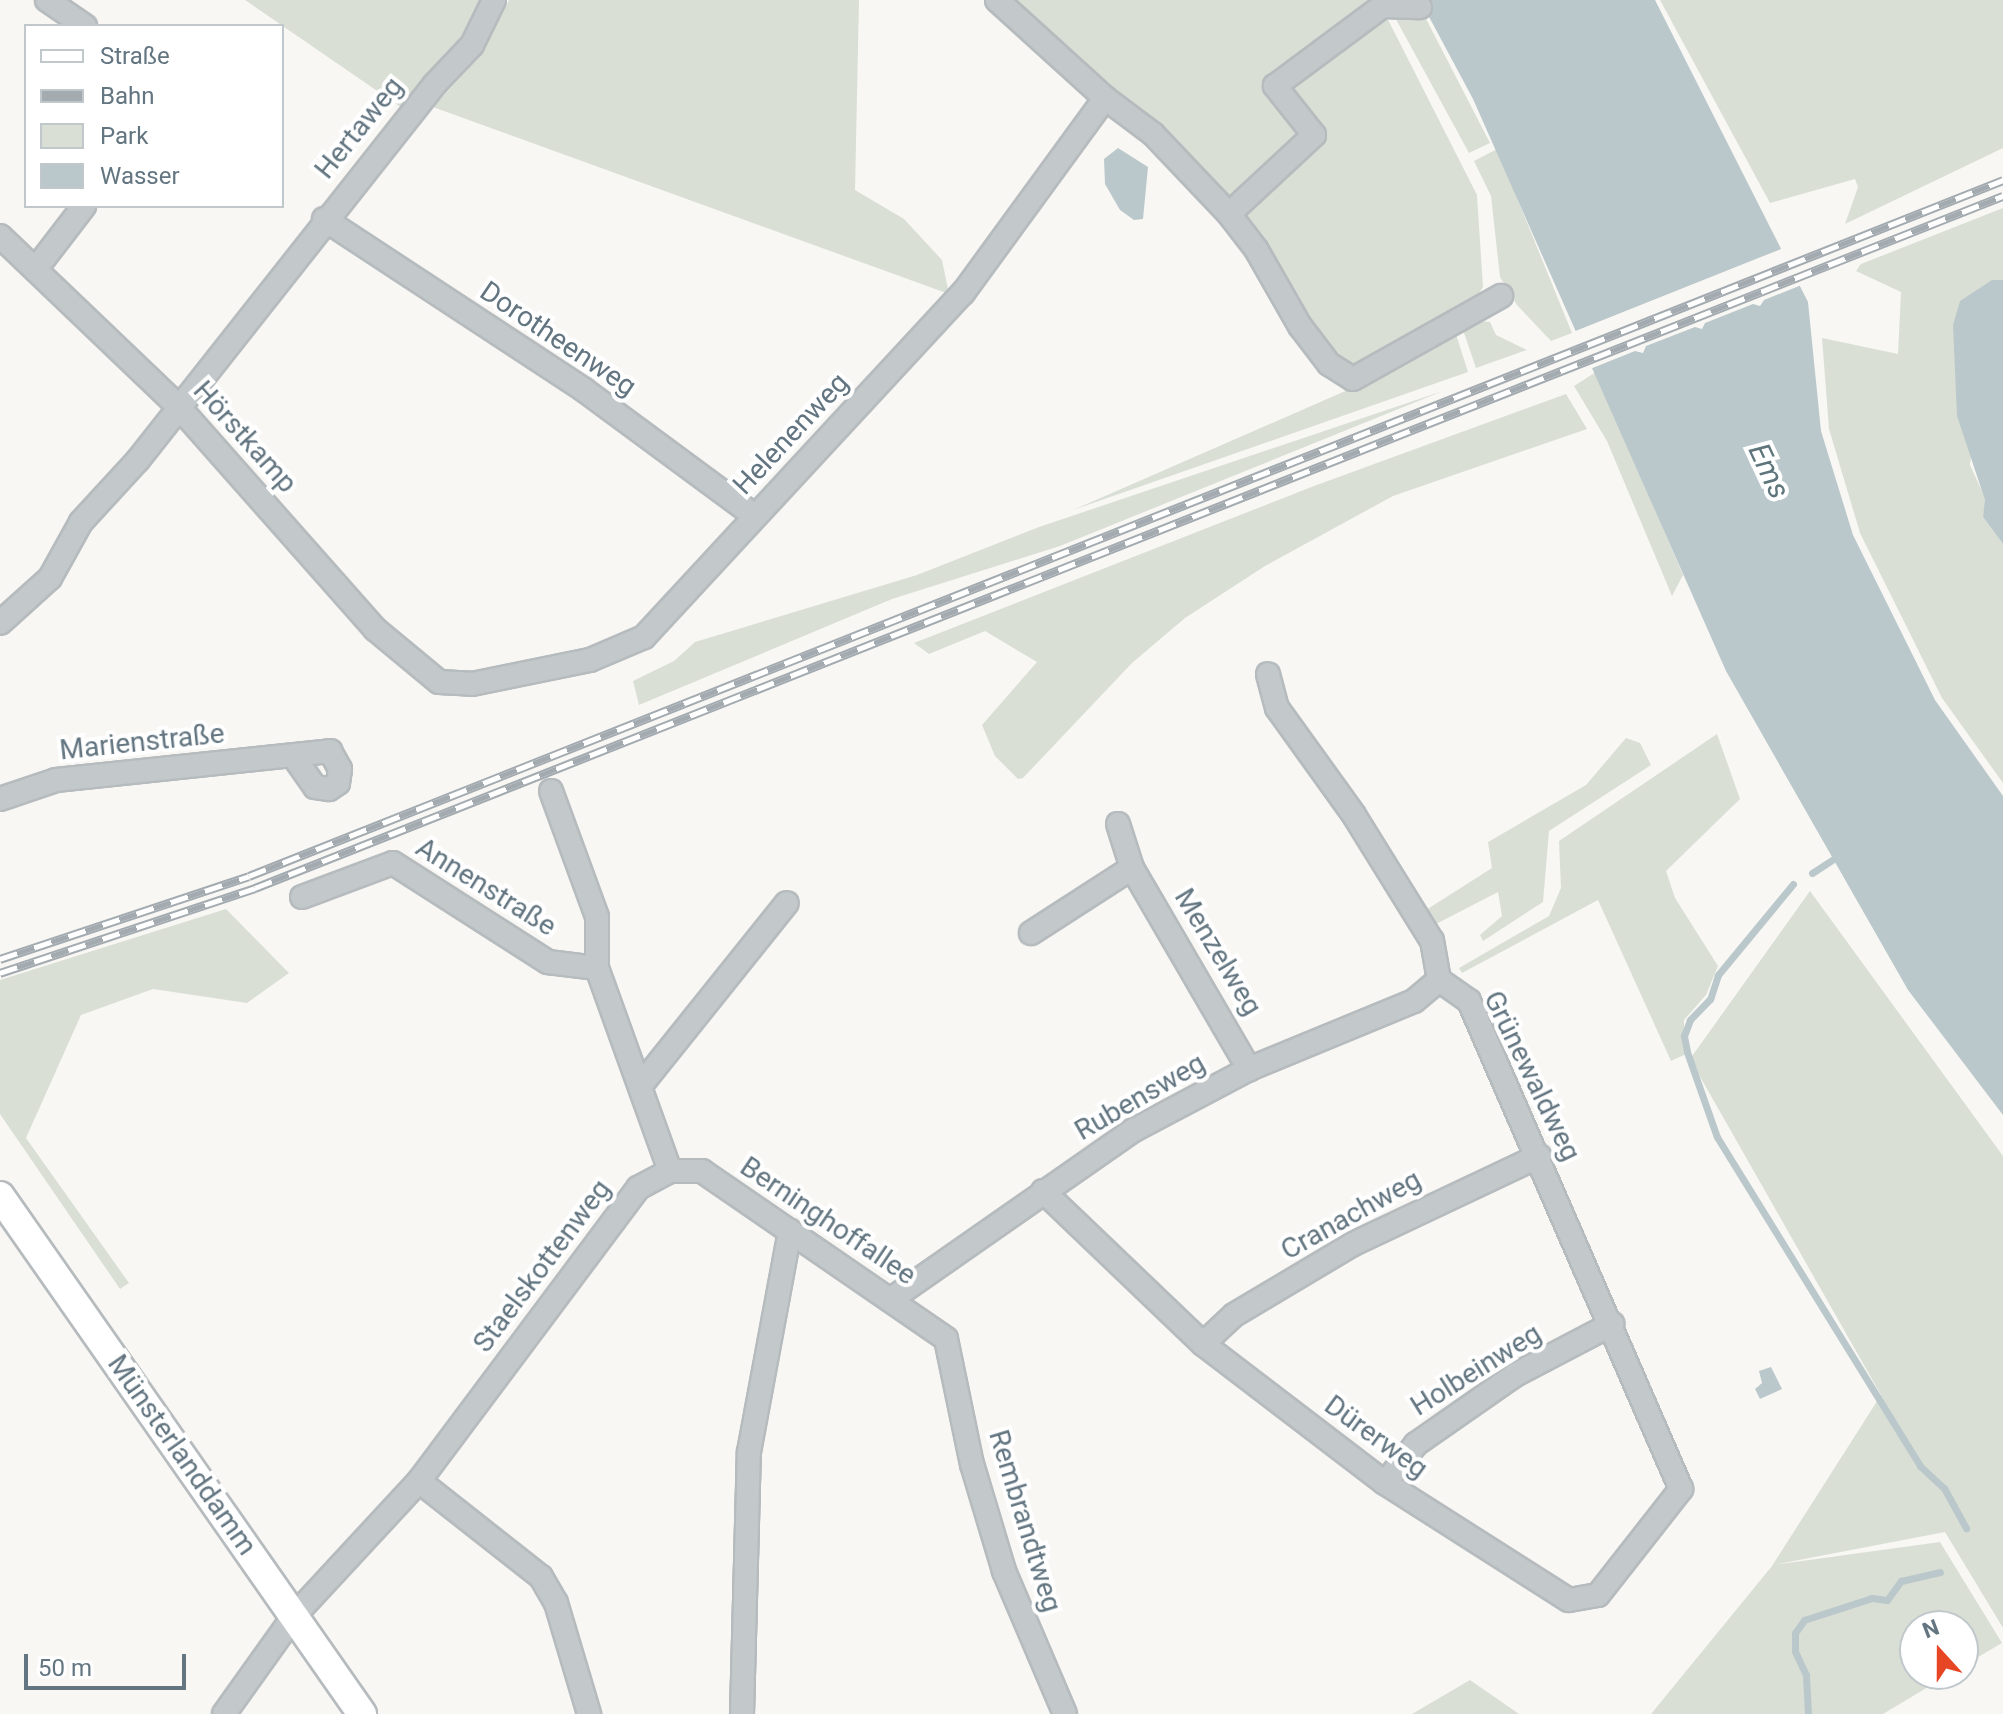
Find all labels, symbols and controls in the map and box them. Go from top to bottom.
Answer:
legend [24,24,284,208]
text: Straße [100,42,170,70]
street label: Hertaweg [308,70,410,186]
text: Bahn [100,82,154,110]
text: Park [100,122,148,150]
text: Wasser [100,162,180,190]
street label: Dorotheenweg [474,274,642,404]
street label: Helenenweg [726,366,856,502]
street label: Hörstkamp [186,374,304,500]
water label: Ems [1741,438,1797,504]
street label: Marienstraße [58,717,226,767]
street label: Annenstraße [410,831,562,943]
street label: Menzelweg [1167,883,1269,1021]
street label: Grünewaldweg [1476,986,1588,1166]
street label: Rubensweg [1069,1046,1211,1148]
street label: Berninghoffallee [734,1150,922,1292]
street label: Cranachweg [1275,1163,1427,1267]
street label: Staelskottenweg [466,1173,618,1359]
street label: Holbeinweg [1405,1317,1547,1423]
street label: Münsterlanddamm [100,1348,264,1562]
street label: Dürerweg [1318,1388,1434,1486]
street label: Rembrandtweg [981,1426,1069,1616]
north arrow [1899,1610,1979,1690]
text: N [1919,1615,1943,1643]
scale bar [28,1638,190,1688]
text: 50 m [38,1654,92,1682]

